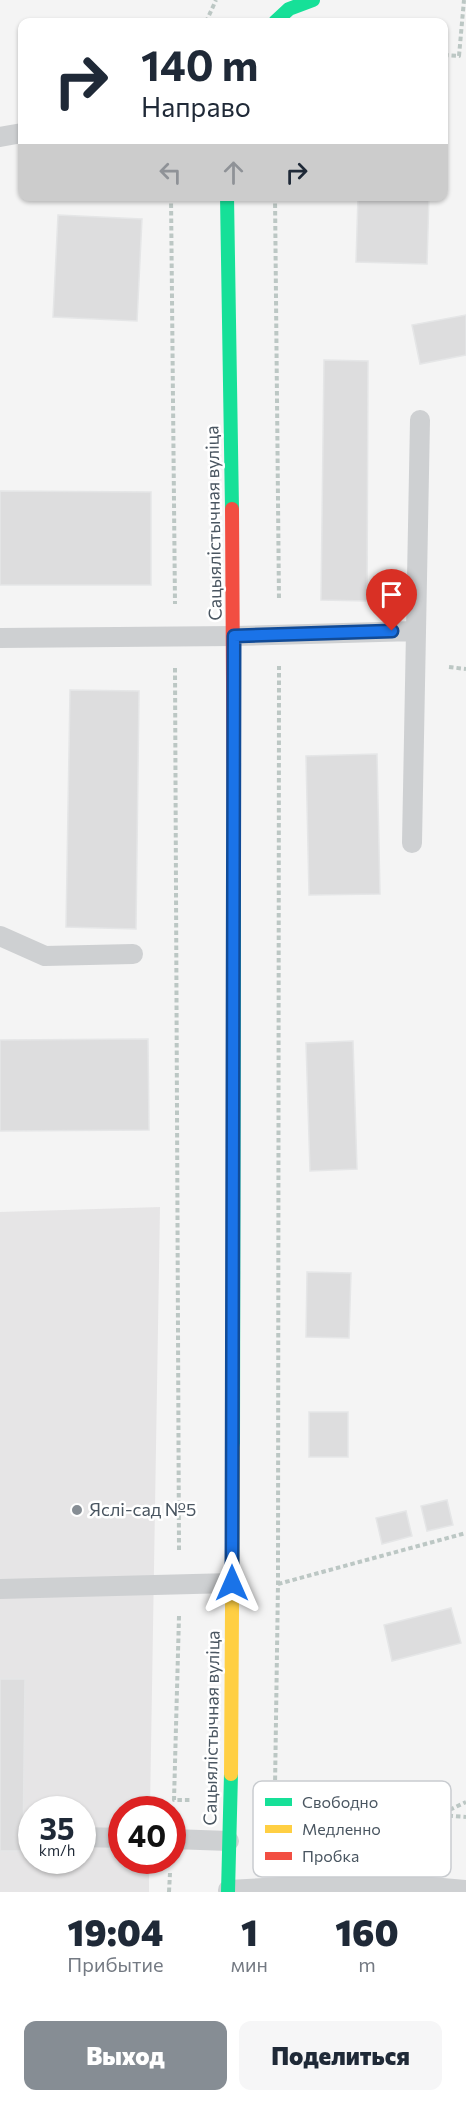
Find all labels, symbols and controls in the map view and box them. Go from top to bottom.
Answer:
text: 140 m [141,38,258,90]
icon: right [42,42,120,120]
text: Направо [141,90,251,123]
icon: left [154,156,187,189]
icon: ahead [217,156,250,189]
icon: right [280,156,313,189]
street label: Сацыялістычная вуліца [200,425,226,621]
pin [366,569,417,631]
icon: arrive [375,578,408,611]
place label: Яслі-сад №5 [89,1498,196,1520]
marker: Яслі-сад №5 [70,1503,84,1517]
position arrow [200,1551,264,1615]
street label: Сацыялістычная вуліца [198,1630,224,1826]
legend [253,1781,451,1877]
text: Свободно [302,1792,378,1811]
speed limit sign: 40 [108,1796,186,1874]
text: 35 [40,1809,74,1846]
text: Медленно [302,1819,381,1838]
text: km/h [39,1841,75,1859]
text: Пробка [302,1846,359,1865]
text: 19:04 [67,1909,163,1953]
text: 1 [241,1909,258,1953]
text: 160 [335,1909,399,1953]
text: Прибытие [67,1952,163,1976]
text: мин [231,1952,268,1976]
text: m [358,1952,376,1976]
button: Выход [24,2021,227,2090]
button: Поделиться [239,2021,442,2090]

